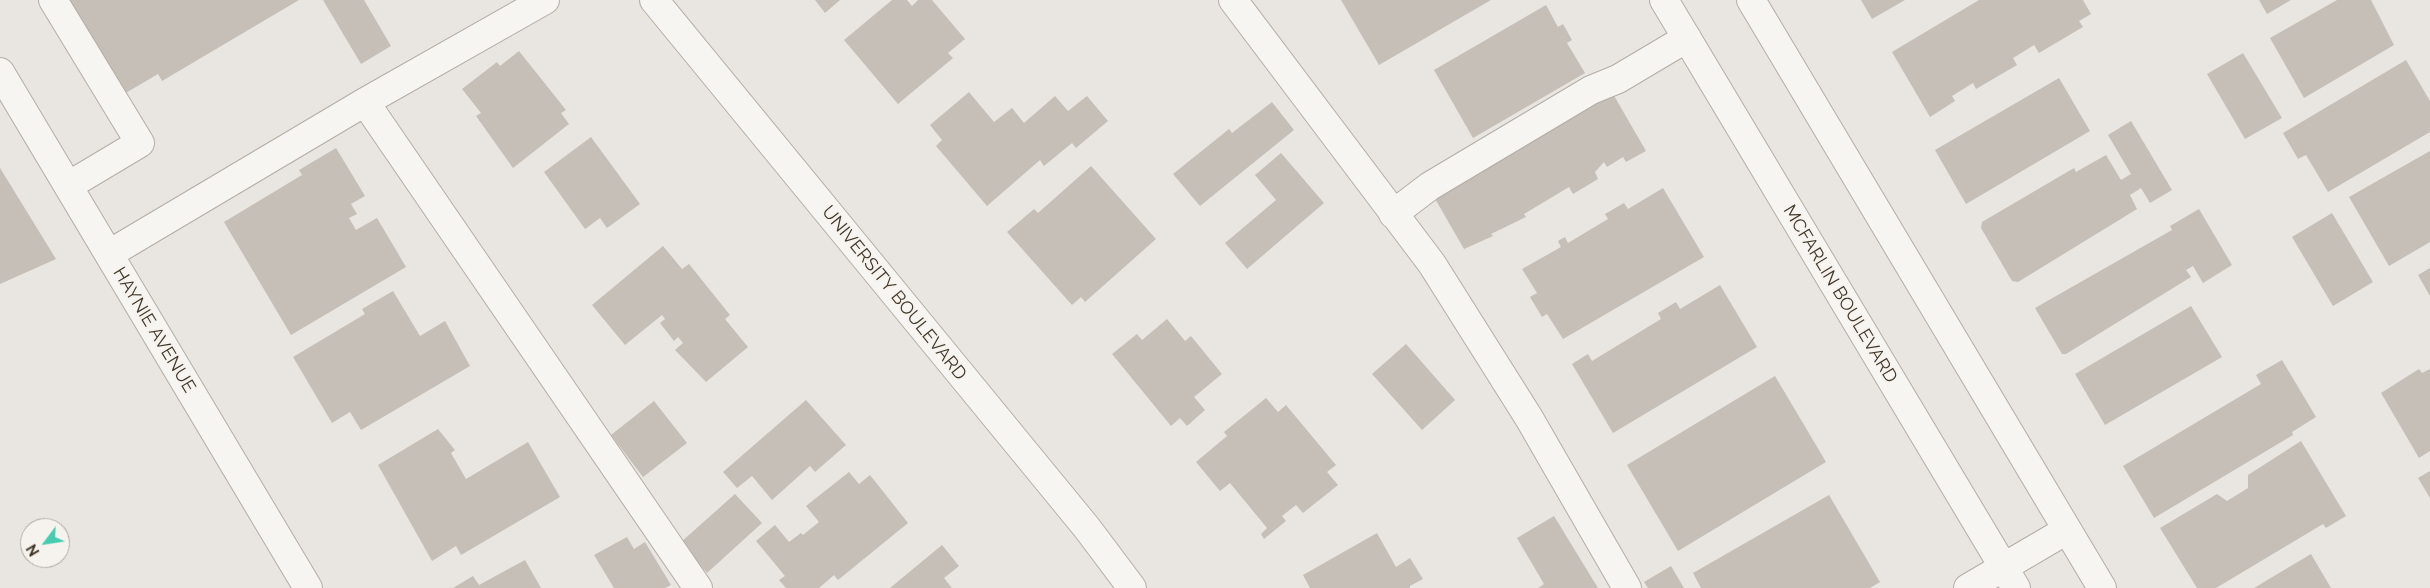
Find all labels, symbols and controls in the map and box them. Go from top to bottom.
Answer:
street label: UNIVERSITY BOULEVARD [817,201,971,385]
street label: MCFARLIN BOULEVARD [1778,201,1902,387]
street label: HAYNIE AVENUE [108,263,200,397]
north arrow [20,518,70,568]
text: N [23,542,43,559]

